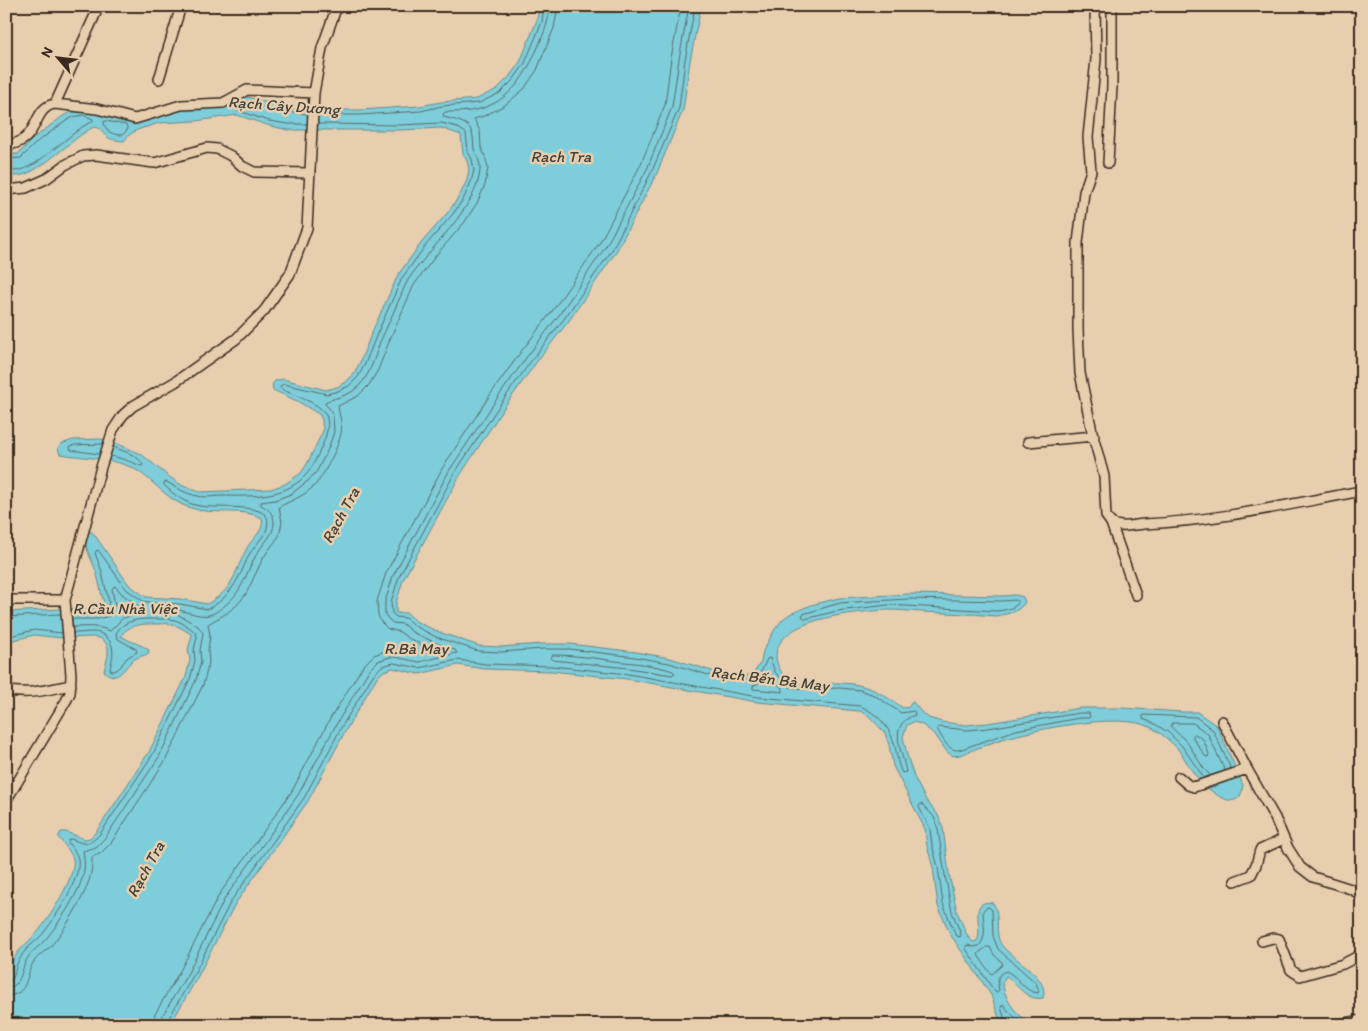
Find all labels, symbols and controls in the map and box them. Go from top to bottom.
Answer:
north arrow [32,32,82,82]
text: N [37,44,57,60]
water label: Rạch Cây Dương [227,92,342,119]
water label: Rạch Tra [531,147,592,166]
water label: Rạch Tra [317,483,364,547]
water label: R.Cầu Nhà Việc [73,599,178,618]
water label: R.Bà May [384,639,449,658]
water label: Rạch Bến Bà May [710,662,832,695]
water label: Rạch Tra [122,837,169,901]

